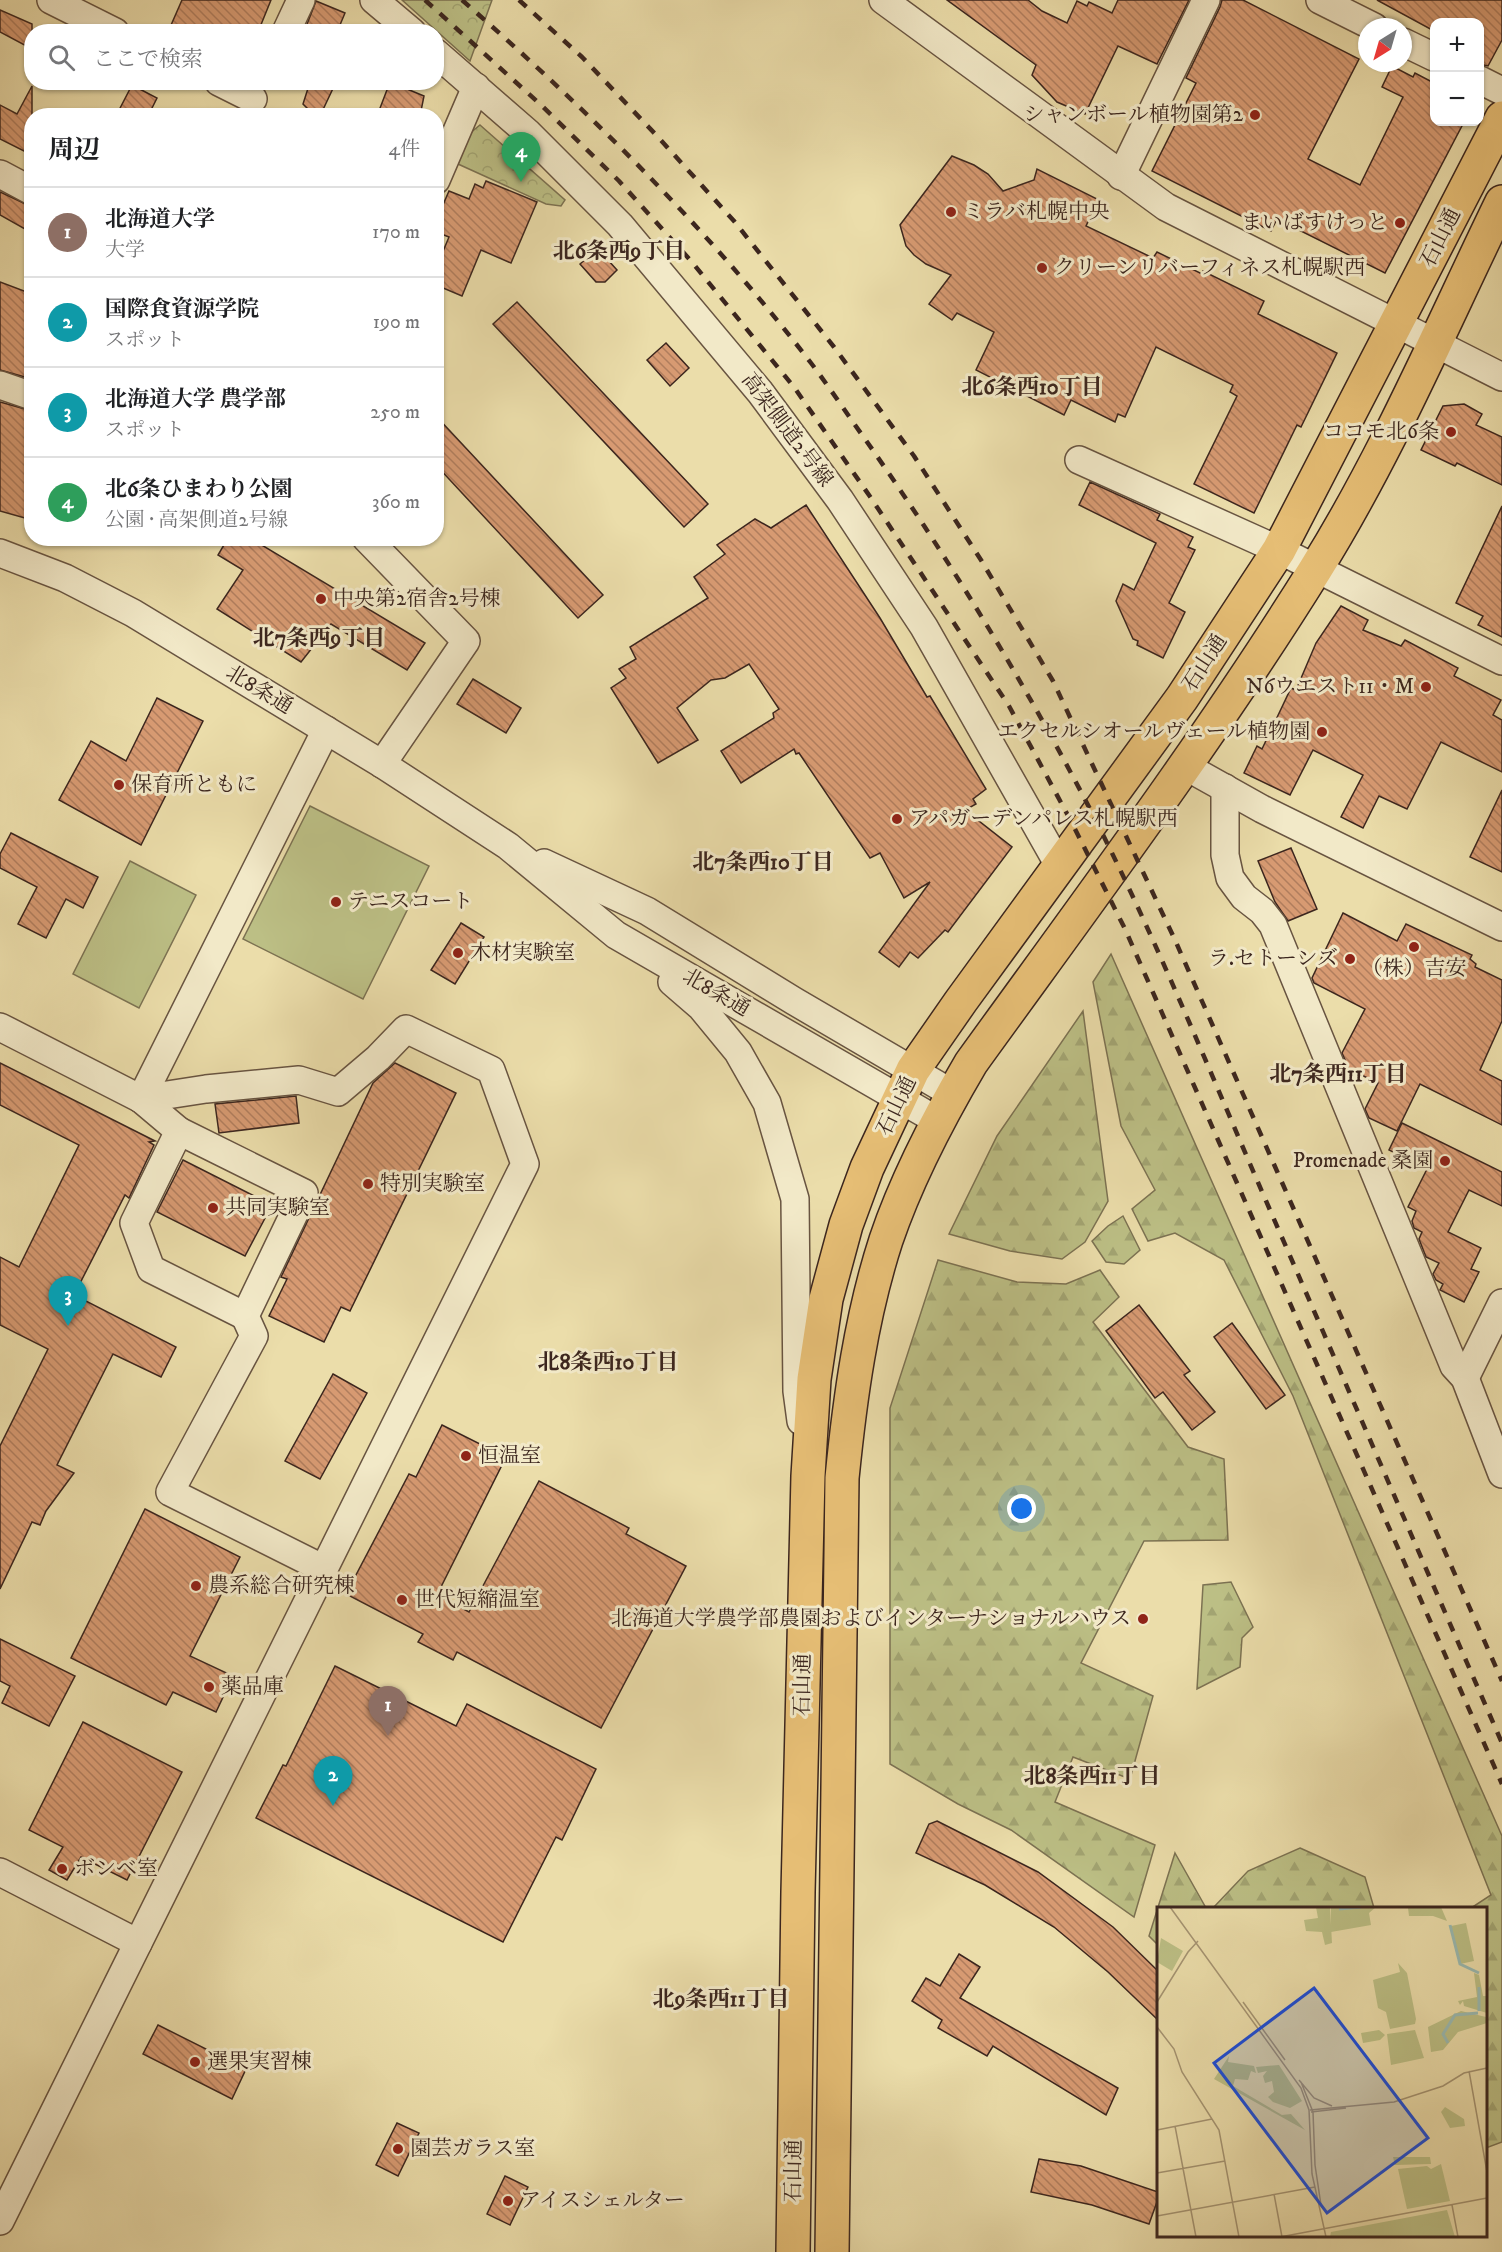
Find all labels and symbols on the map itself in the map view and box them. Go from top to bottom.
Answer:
north arrow [1358,18,1412,72]
place label: シャンボール植物園第2 [1024,102,1244,128]
marker: シャンボール植物園第2 [1248,108,1262,122]
pin: 4 [502,132,540,182]
place label: ミラバ札幌中央 [963,199,1110,225]
street label: 石山通 [1415,204,1467,272]
marker: ミラバ札幌中央 [944,205,958,219]
place label: まいばすけっと [1241,210,1388,236]
marker: まいばすけっと [1393,216,1407,230]
district label: 北6条西9丁目 [553,238,685,265]
place label: クリーンリバーフィネス札幌駅西 [1054,255,1365,281]
marker: クリーンリバーフィネス札幌駅西 [1035,261,1049,275]
street label: 高架側道2号線 [736,368,838,492]
district label: 北6条西10丁目 [961,374,1103,401]
place label: ココモ北6条 [1323,419,1439,445]
marker: ココモ北6条 [1444,425,1458,439]
place label: 中央第2宿舎2号棟 [333,586,501,612]
marker: 中央第2宿舎2号棟 [314,592,328,606]
district label: 北7条西9丁目 [253,625,385,652]
street label: 石山通 [1177,630,1233,696]
street label: 北8条通 [221,660,297,720]
place label: N6ウエスト11・M [1246,674,1414,700]
marker: N6ウエスト11・M [1419,680,1433,694]
place label: エクセルシオールヴェール植物園 [997,719,1310,745]
marker: エクセルシオールヴェール植物園 [1315,725,1329,739]
place label: 保育所ともに [131,772,257,798]
marker: 保育所ともに [112,778,126,792]
place label: アパガーデンパレス札幌駅西 [909,806,1178,832]
marker: アパガーデンパレス札幌駅西 [890,812,904,826]
district label: 北7条西10丁目 [692,849,834,876]
place label: テニスコート [348,889,473,915]
marker: テニスコート [329,895,343,909]
place label: 木材実験室 [470,940,575,966]
marker: （株）吉安 [1407,940,1421,954]
marker: 木材実験室 [451,946,465,960]
place label: ラ.セトーンズ [1208,946,1338,972]
marker: ラ.セトーンズ [1343,952,1357,966]
place label: （株）吉安 [1362,956,1467,982]
street label: 北8条通 [678,963,754,1023]
district label: 北7条西11丁目 [1269,1061,1407,1088]
street label: 石山通 [872,1072,922,1140]
place label: Promenade 桑園 [1293,1148,1433,1174]
marker: Promenade 桑園 [1438,1154,1452,1168]
place label: 特別実験室 [380,1171,485,1197]
marker: 特別実験室 [361,1177,375,1191]
place label: 共同実験室 [225,1195,330,1221]
marker: 共同実験室 [206,1201,220,1215]
pin: 3 [48,1276,88,1326]
district label: 北8条西10丁目 [538,1349,678,1376]
place label: 恒温室 [478,1443,541,1469]
marker: 恒温室 [459,1449,473,1463]
your location [1007,1494,1036,1523]
place label: 農系総合研究棟 [208,1573,355,1599]
marker: 農系総合研究棟 [189,1579,203,1593]
place label: 世代短縮温室 [414,1587,540,1613]
marker: 世代短縮温室 [395,1593,409,1607]
place label: 北海道大学農学部農園およびインターナショナルハウス [611,1606,1131,1632]
marker: 北海道大学農学部農園およびインターナショナルハウス [1136,1612,1150,1626]
street label: 石山通 [789,1653,817,1717]
place label: 薬品庫 [221,1674,284,1700]
marker: 薬品庫 [202,1680,216,1694]
pin: 1 [368,1686,408,1736]
pin: 2 [314,1756,352,1806]
district label: 北8条西11丁目 [1023,1763,1161,1790]
place label: ボンベ室 [74,1856,158,1882]
marker: ボンベ室 [55,1862,69,1876]
inset map [1157,1907,1487,2237]
district label: 北9条西11丁目 [652,1986,790,2013]
place label: 選果実習棟 [207,2049,312,2075]
marker: 選果実習棟 [188,2055,202,2069]
place label: 園芸ガラス室 [410,2136,535,2162]
street label: 石山通 [780,2139,808,2203]
marker: 園芸ガラス室 [391,2142,405,2156]
place label: アイスシェルター [520,2188,685,2214]
marker: アイスシェルター [501,2194,515,2208]

